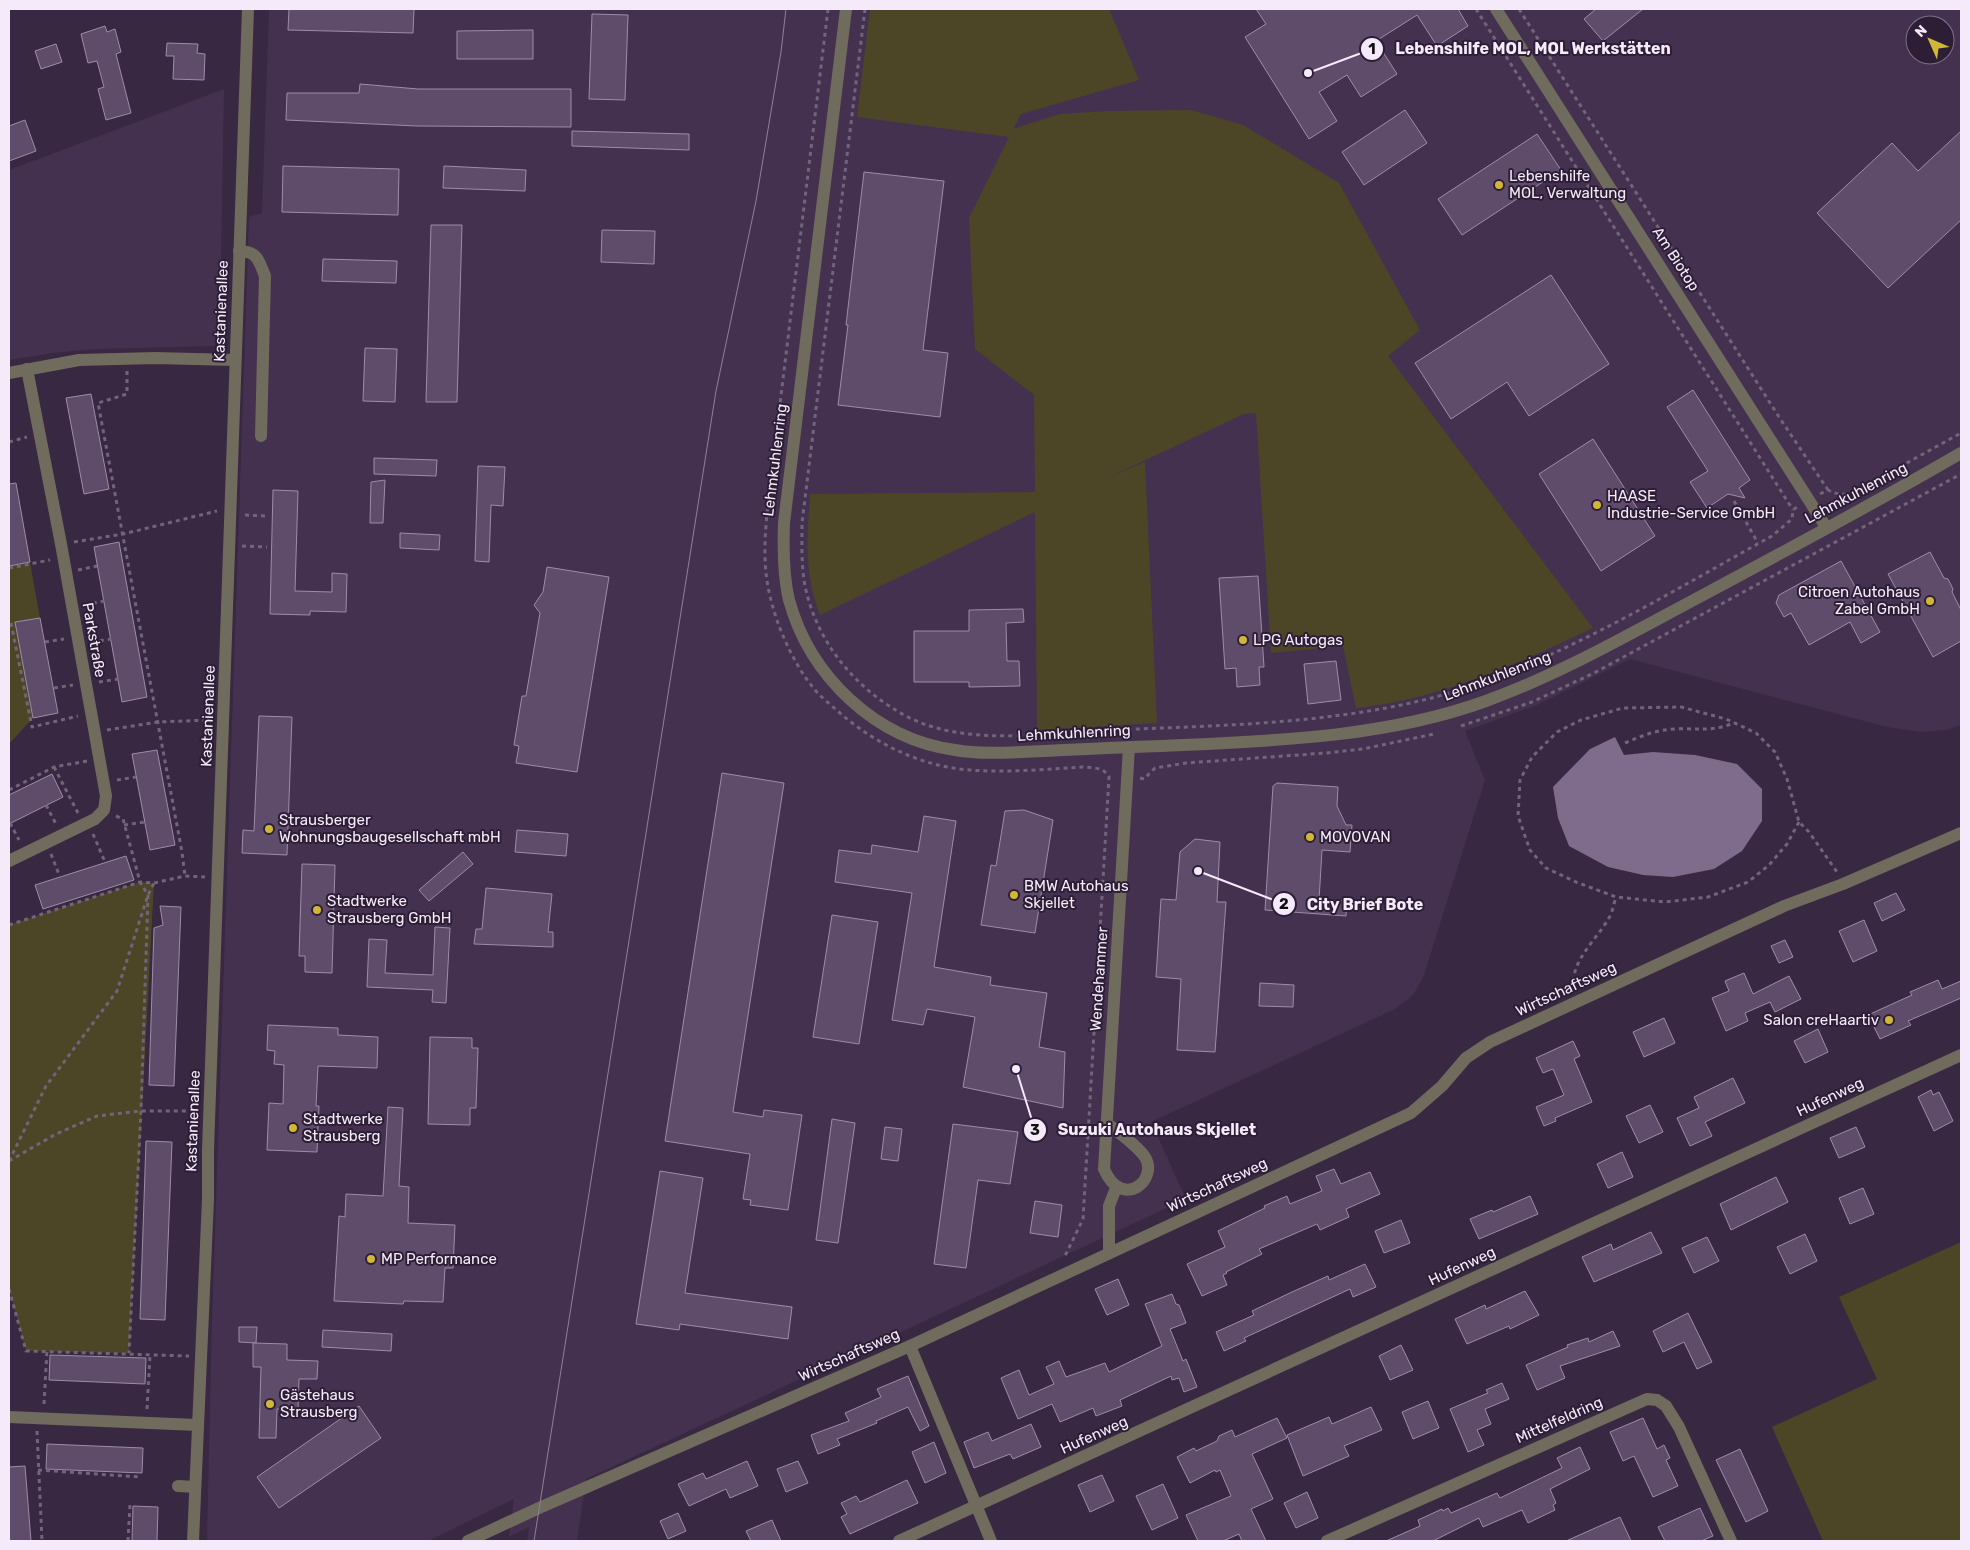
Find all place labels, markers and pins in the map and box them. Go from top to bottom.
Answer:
callout: Lebenshilfe MOL, MOL Werkstätten [1360,33,1681,64]
place label: Lebenshilfe MOL, Verwaltung [1509,167,1626,202]
marker: Lebenshilfe MOL, Verwaltung [1493,179,1505,191]
place label: HAASE Industrie-Service GmbH [1607,487,1775,522]
marker: HAASE Industrie-Service GmbH [1591,499,1603,511]
place label: Citroen Autohaus Zabel GmbH [1798,583,1920,618]
marker: Citroen Autohaus Zabel GmbH [1924,595,1936,607]
place label: LPG Autogas [1253,631,1343,649]
marker: LPG Autogas [1237,634,1249,646]
place label: Strausberger Wohnungsbaugesellschaft mbH [279,811,501,846]
marker: Strausberger Wohnungsbaugesellschaft mbH [263,823,275,835]
place label: MOVOVAN [1320,828,1391,846]
marker: MOVOVAN [1304,831,1316,843]
place label: BMW Autohaus Skjellet [1024,877,1129,912]
marker: BMW Autohaus Skjellet [1008,889,1020,901]
callout: City Brief Bote [1272,889,1434,920]
place label: Stadtwerke Strausberg GmbH [327,892,451,927]
marker: Stadtwerke Strausberg GmbH [311,904,323,916]
place label: Salon creHaartiv [1763,1011,1879,1029]
marker: Salon creHaartiv [1883,1014,1895,1026]
place label: Stadtwerke Strausberg [303,1110,383,1145]
callout: Suzuki Autohaus Skjellet [1022,1114,1266,1145]
marker: Stadtwerke Strausberg [287,1122,299,1134]
place label: MP Performance [381,1250,497,1268]
marker: MP Performance [365,1253,377,1265]
place label: Gästehaus Strausberg [280,1386,358,1421]
marker: Gästehaus Strausberg [264,1398,276,1410]

